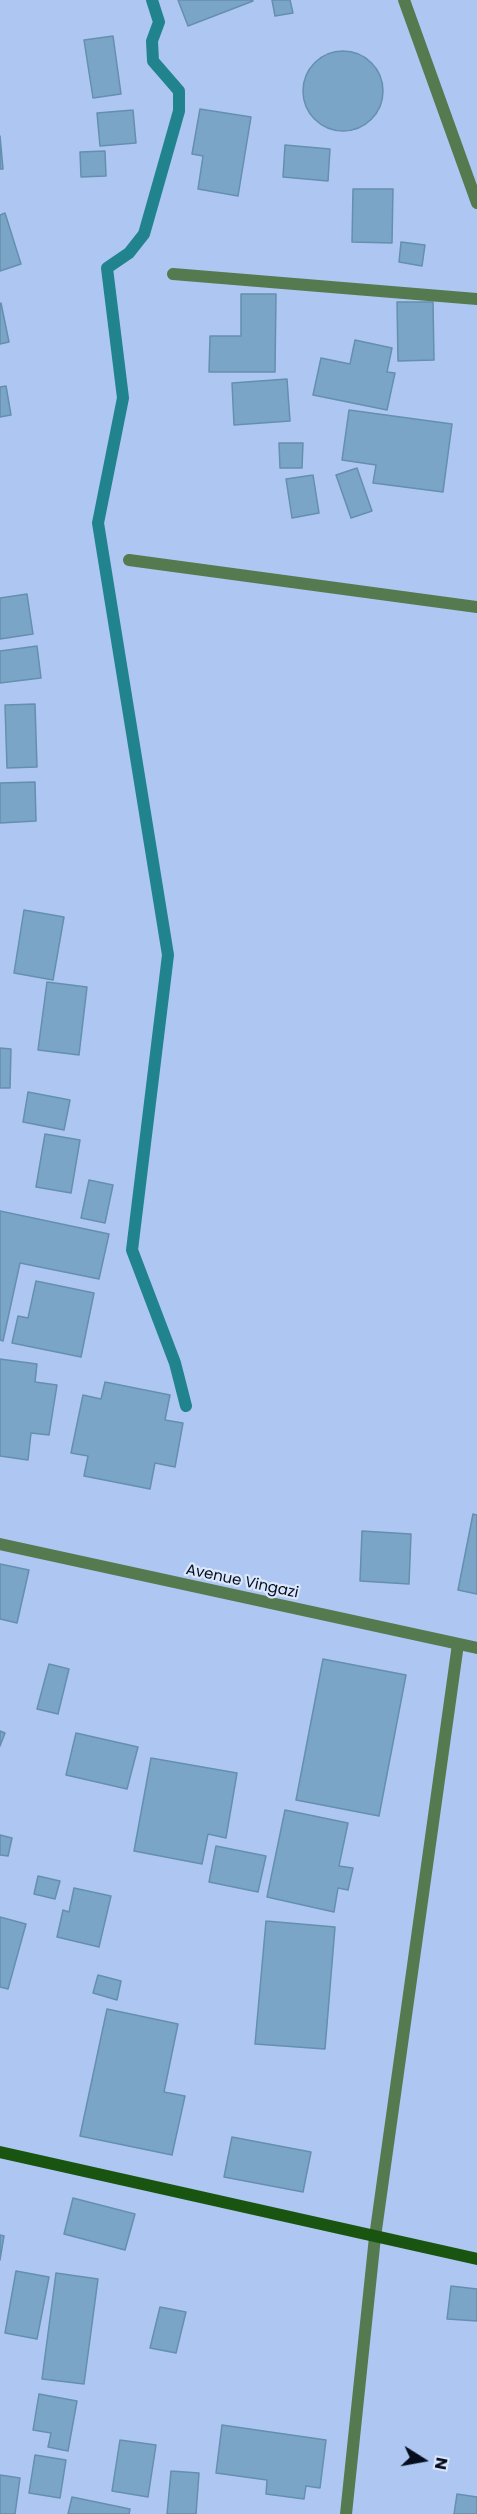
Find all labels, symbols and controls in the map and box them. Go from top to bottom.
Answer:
street label: Avenue Vingazi [184,1561,300,1603]
north arrow [393,2430,453,2490]
text: N [429,2455,454,2472]

